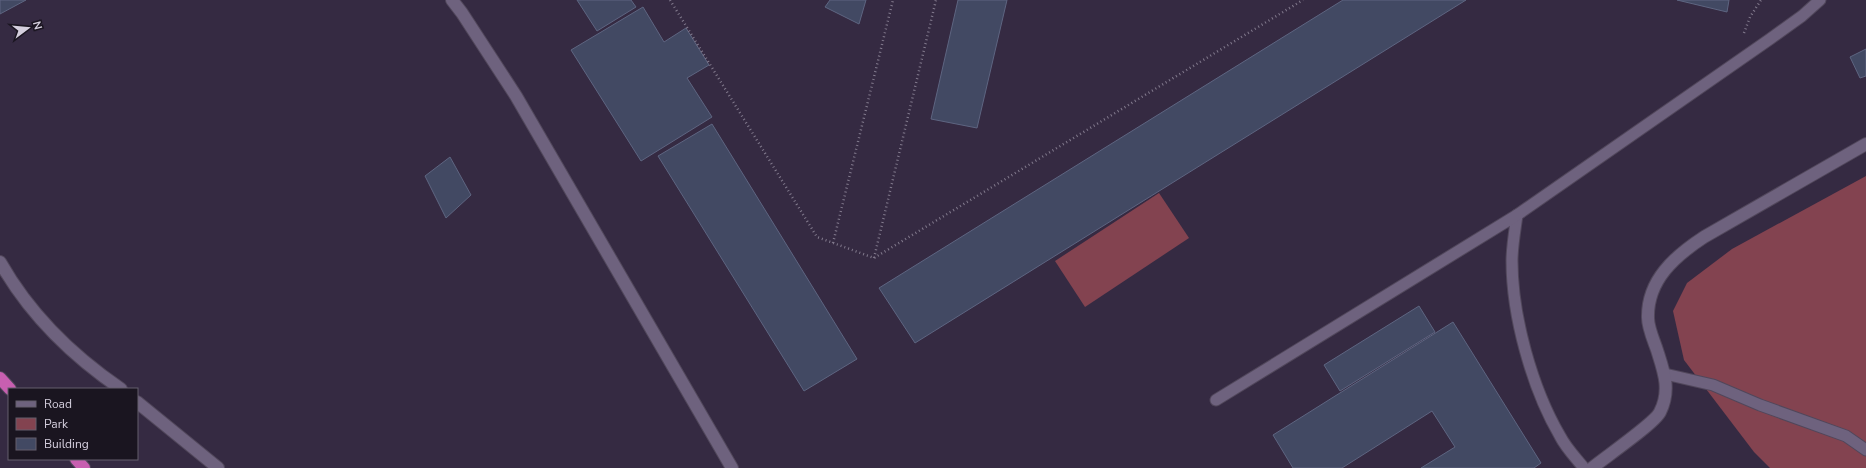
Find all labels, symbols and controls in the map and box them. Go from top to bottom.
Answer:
north arrow [8,8,48,48]
text: N [29,19,45,31]
legend [8,388,138,460]
text: Road [44,396,72,412]
text: Park [44,416,69,432]
text: Building [44,436,89,452]

